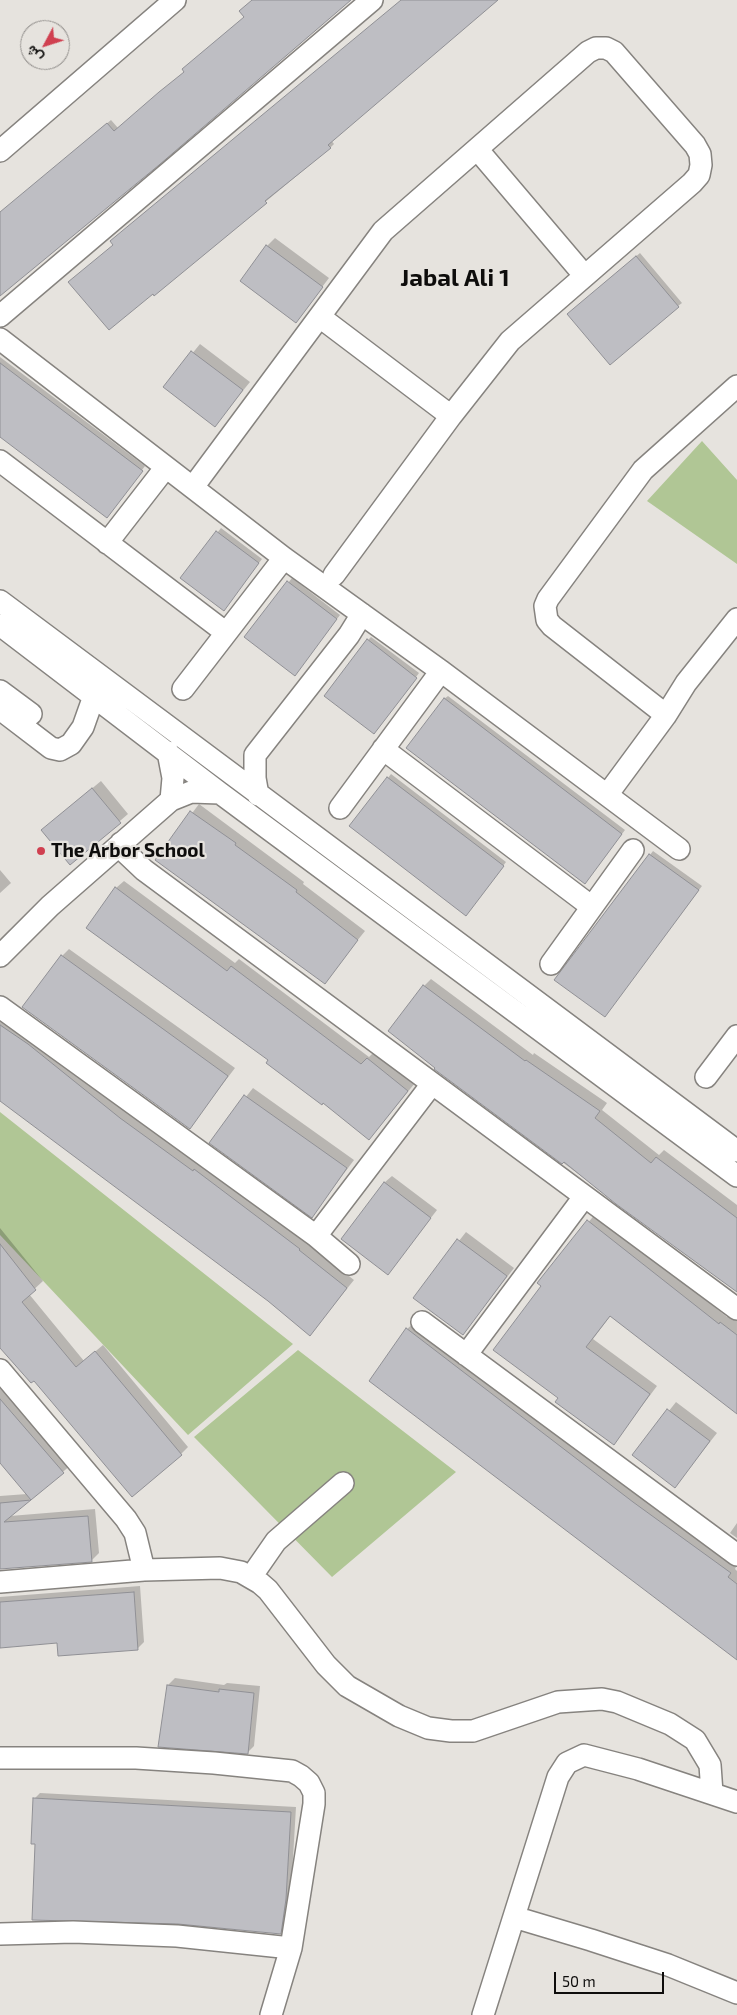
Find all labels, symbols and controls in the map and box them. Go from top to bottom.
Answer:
north arrow [20,20,70,70]
text: ش [22,42,46,66]
district label: Jabal Ali 1 [400,264,510,292]
place label: The Arbor School [51,840,205,862]
marker: The Arbor School [35,845,47,857]
scale bar [557,1962,667,1994]
text: 50 m [562,1972,596,1990]

